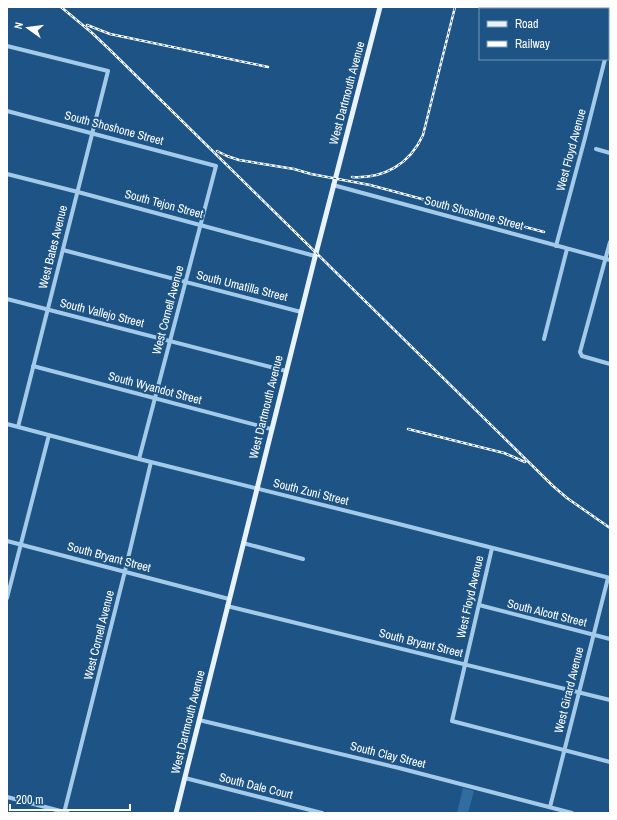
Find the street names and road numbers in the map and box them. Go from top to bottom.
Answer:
street label: West Dartmouth Avenue [326,40,368,146]
street label: South Shoshone Street [63,107,165,149]
street label: West Floyd Avenue [552,107,590,193]
street label: South Tejon Street [123,186,205,222]
street label: South Shoshone Street [423,192,525,234]
street label: West Bates Avenue [35,204,71,290]
street label: West Cornell Avenue [148,264,188,356]
street label: South Umatilla Street [195,267,290,305]
street label: South Vallejo Street [58,295,146,331]
street label: West Dartmouth Avenue [245,353,287,461]
street label: South Wyandot Street [106,368,204,408]
street label: South Zuni Street [272,475,351,509]
street label: South Bryant Street [65,538,153,576]
street label: West Floyd Avenue [453,554,487,640]
street label: West Cornell Avenue [80,589,118,681]
street label: South Alcott Street [506,595,589,631]
street label: South Bryant Street [377,625,465,661]
street label: West Girard Avenue [551,645,587,735]
street label: West Dartmouth Avenue [167,668,209,776]
street label: South Clay Street [349,738,428,772]
street label: South Dale Court [217,769,295,803]

